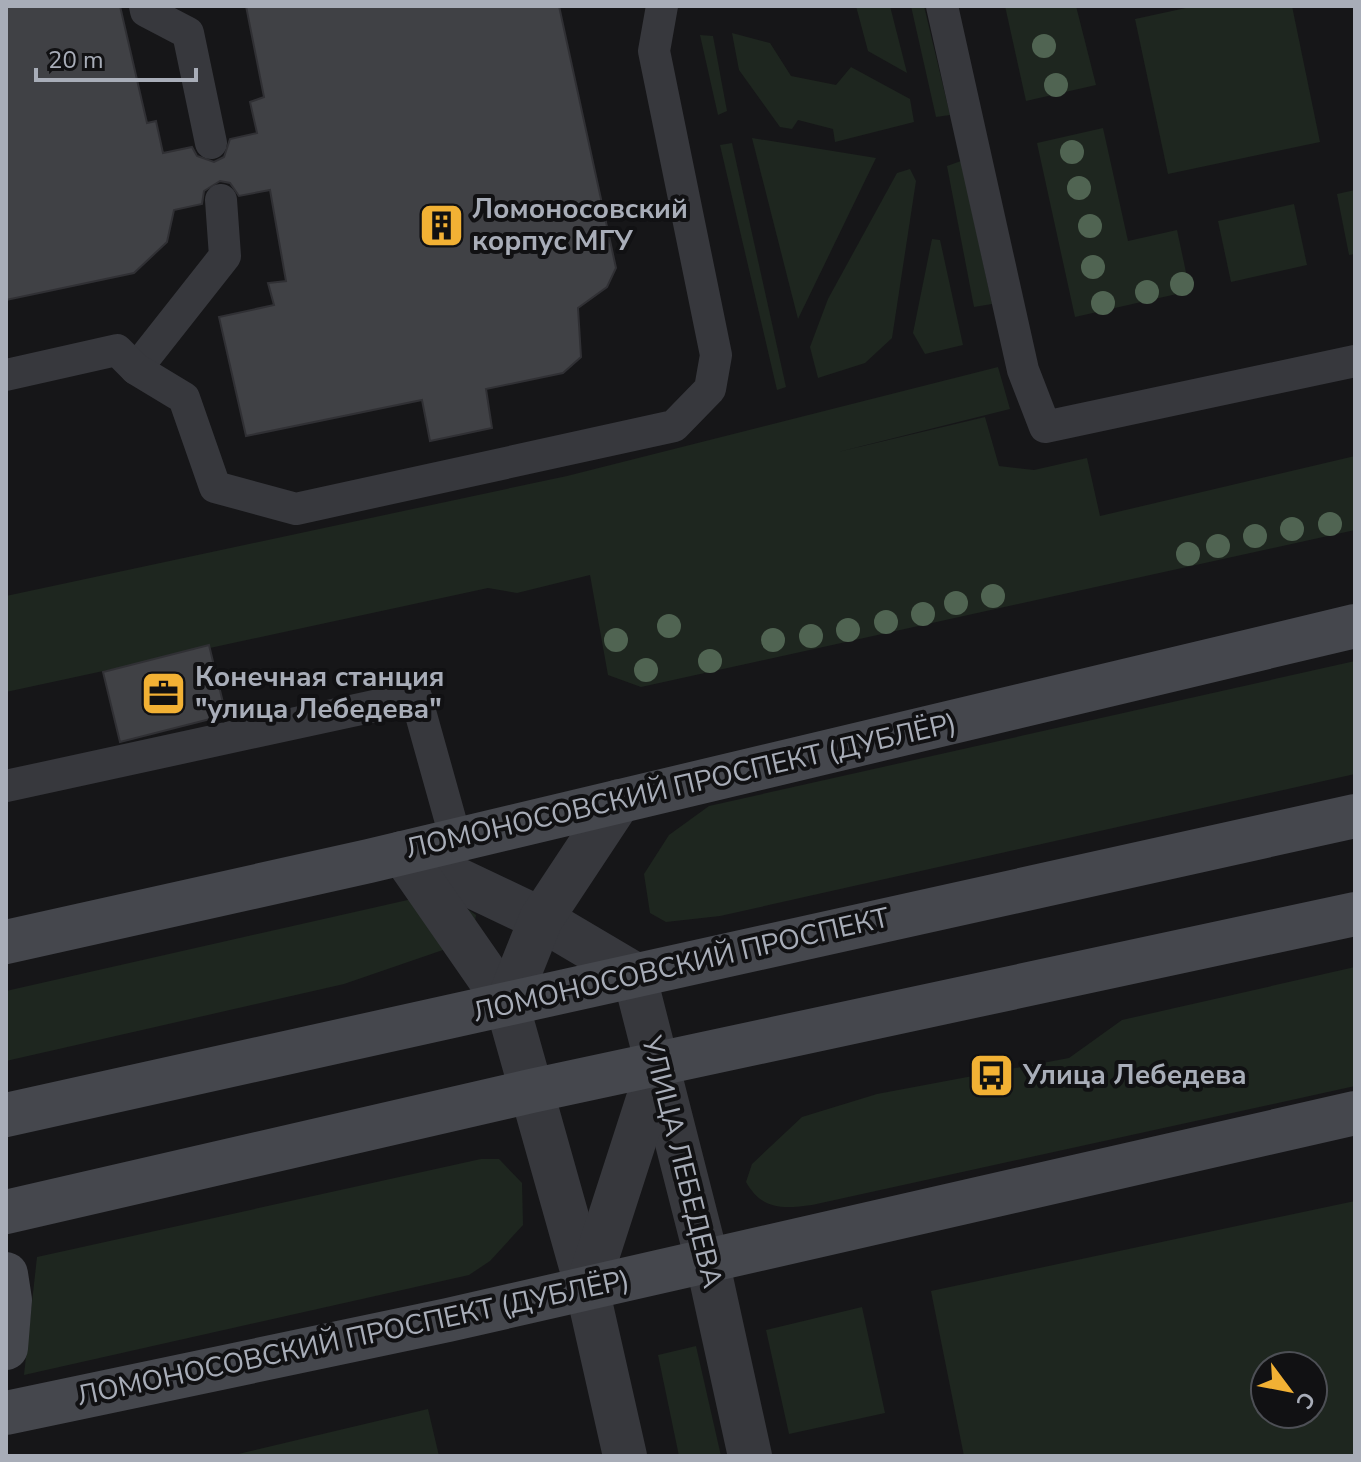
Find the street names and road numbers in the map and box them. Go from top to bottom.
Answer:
street label: ЛОМОНОСОВСКИЙ ПРОСПЕКТ (ДУБЛЁР) [402,704,960,868]
street label: ЛОМОНОСОВСКИЙ ПРОСПЕКТ [469,899,893,1031]
street label: УЛИЦА ЛЕБЕДЕВА [632,1031,732,1292]
street label: ЛОМОНОСОВСКИЙ ПРОСПЕКТ (ДУБЛЁР) [73,1261,633,1415]

